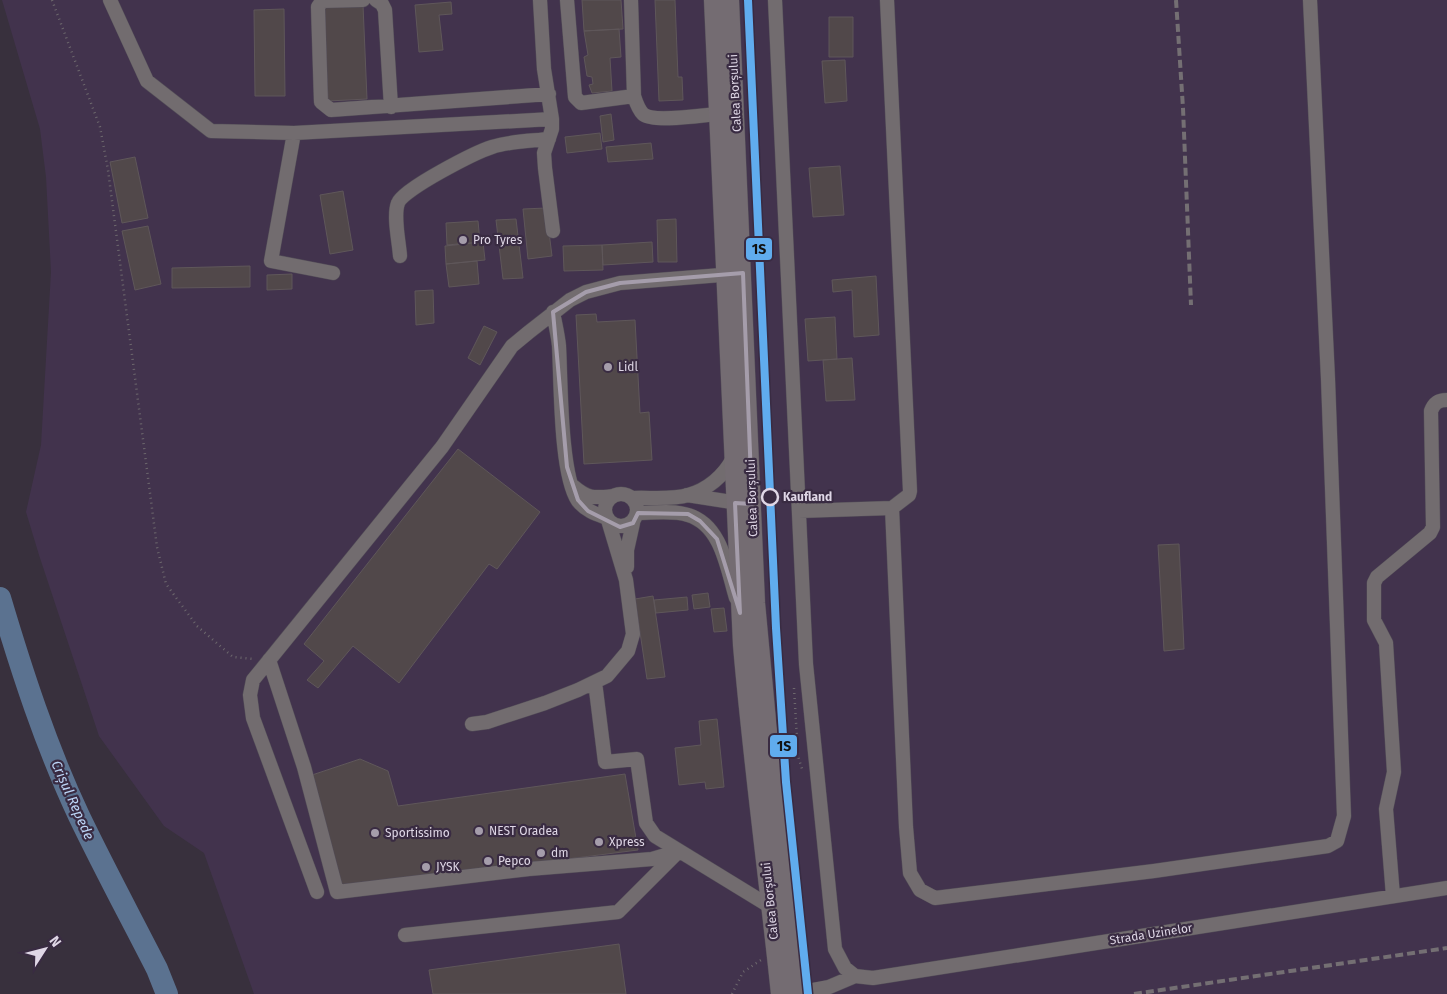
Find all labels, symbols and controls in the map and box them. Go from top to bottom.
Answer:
street label: Calea Borșului [726,54,745,132]
place label: Pro Tyres [473,233,523,247]
marker: Pro Tyres [457,234,469,246]
line badge: 1S [745,237,773,261]
text: 1S [752,241,766,258]
place label: Lidl [618,360,639,374]
marker: Lidl [602,361,614,373]
street label: Calea Borșului [744,459,761,537]
marker: Kaufland [761,488,779,506]
place label: Kaufland [783,490,832,504]
line badge: 1S [769,734,798,758]
text: 1S [777,738,791,755]
water label: Crișul Repede [47,758,98,843]
place label: NEST Oradea [489,824,558,838]
marker: NEST Oradea [473,825,485,837]
place label: Sportissimo [385,826,450,840]
marker: Sportissimo [369,827,381,839]
place label: Xpress [609,835,645,849]
marker: Xpress [593,836,605,848]
place label: dm [551,846,568,860]
marker: dm [535,847,547,859]
place label: Pepco [498,854,531,868]
marker: Pepco [482,855,494,867]
place label: JYSK [436,860,461,874]
marker: JYSK [420,861,432,873]
street label: Calea Borșului [759,861,782,940]
street label: Strada Uzinelor [1109,920,1194,947]
north arrow [20,924,70,974]
text: N [46,933,65,950]

